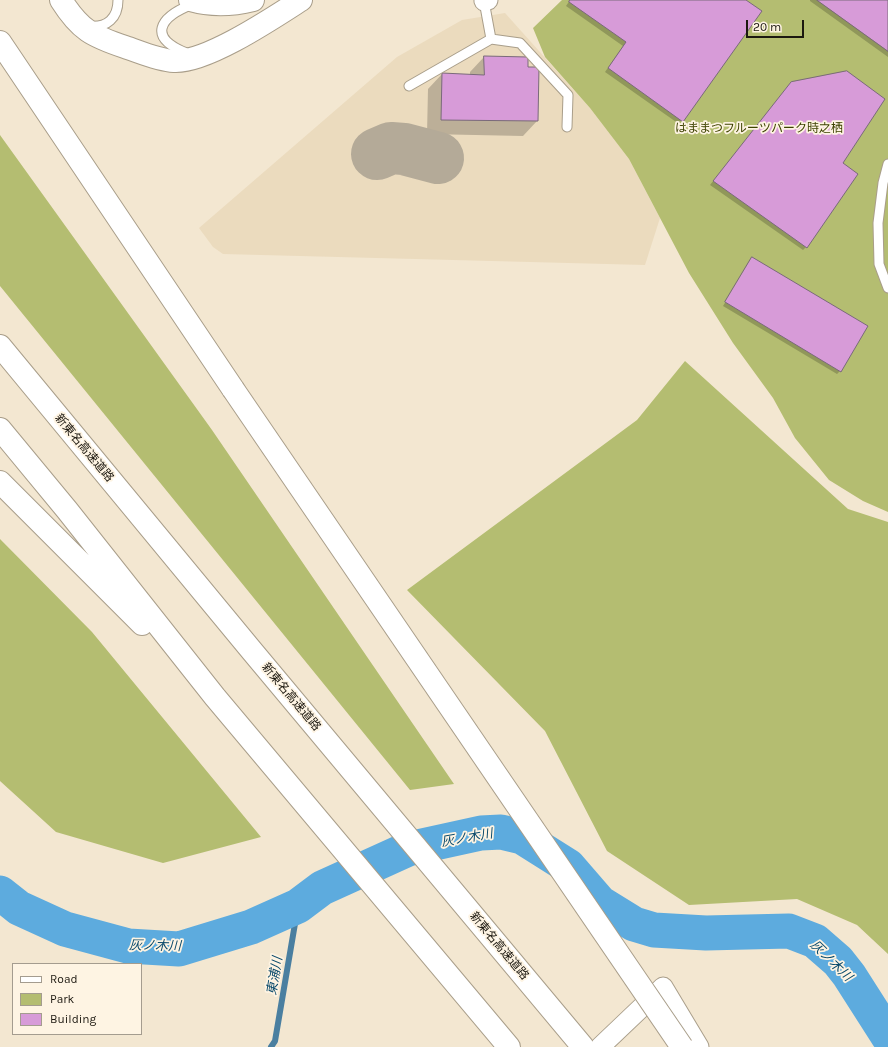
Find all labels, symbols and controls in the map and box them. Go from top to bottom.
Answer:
scale bar [748,12,806,38]
text: 20 m [753,20,781,34]
park label: はままつフルーツパーク時之栖 [675,122,843,136]
street label: 新東名高速道路 [51,411,117,485]
street label: 新東名高速道路 [258,660,324,734]
water label: 灰ノ木川 [440,826,494,850]
street label: 新東名高速道路 [466,909,532,983]
water label: 灰ノ木川 [807,937,855,985]
water label: 灰ノ木川 [129,938,181,954]
water label: 東浦川 [264,956,286,996]
legend [12,963,142,1035]
text: Road [50,972,78,986]
text: Park [50,992,74,1006]
text: Building [50,1012,96,1026]

